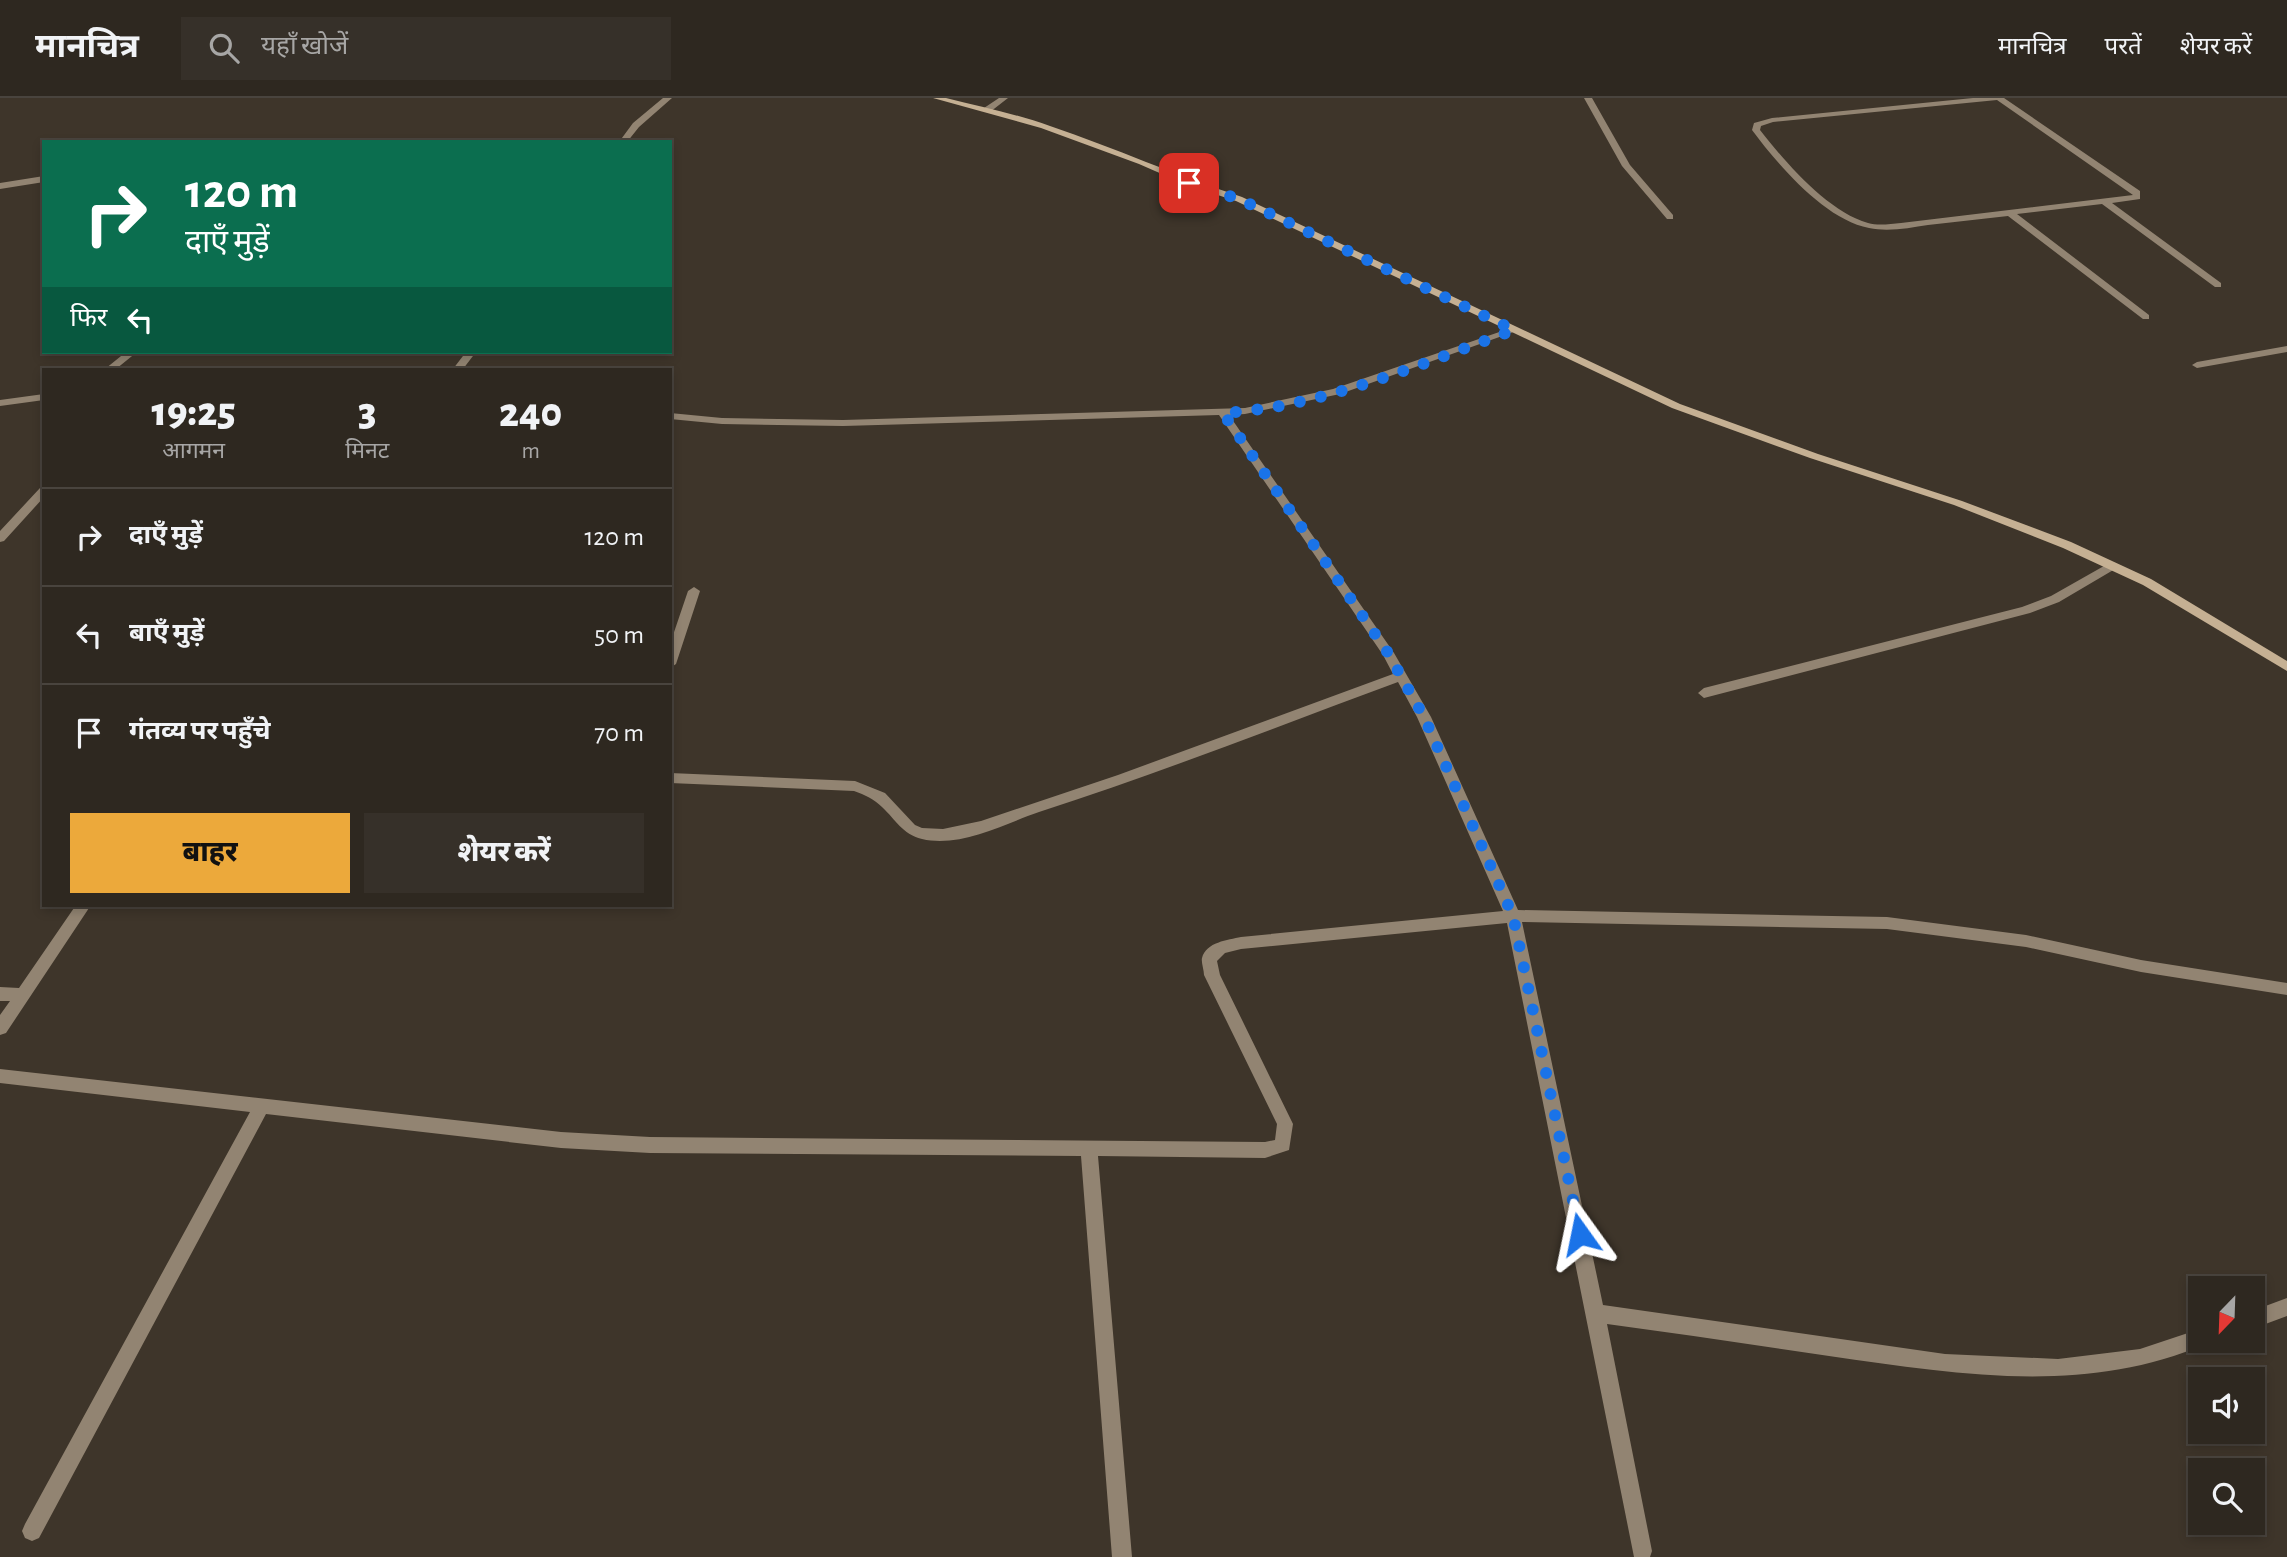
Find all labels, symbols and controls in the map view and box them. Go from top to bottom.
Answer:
search box [181,17,671,80]
icon: search [205,29,243,67]
text: मानचित्र [35,31,139,64]
text: यहाँ खोजें [261,33,348,59]
text: मानचित्र [1998,35,2067,59]
text: परतें [2105,35,2142,59]
text: शेयर करें [2180,35,2252,59]
pin [1159,153,1219,213]
icon: arrive [1170,164,1208,202]
icon: right [70,168,161,259]
text: 120 m [185,168,298,217]
text: दाएँ मुड़ें [185,226,270,258]
icon: left [121,301,159,339]
text: फिर [70,305,107,331]
text: 19:25 [152,391,236,433]
text: 3 [358,391,377,433]
text: 240 [499,392,562,434]
text: आगमन [162,440,225,463]
text: मिनट [345,440,389,463]
text: m [521,440,540,463]
icon: right [70,518,108,556]
text: दाएँ मुड़ें [129,522,203,548]
text: 120 m [584,524,644,550]
icon: left [70,616,108,654]
text: बाएँ मुड़ें [129,620,204,646]
text: 50 m [594,622,644,648]
icon: arrive [70,714,108,752]
text: गंतव्य पर पहुँचे [129,718,271,744]
text: 70 m [594,720,644,746]
button: बाहर [70,813,350,893]
button: शेयर करें [364,813,644,893]
position arrow [1543,1197,1617,1271]
north arrow [2188,1276,2264,1353]
map controls [2188,1276,2265,1535]
button: sound [2188,1367,2265,1444]
button: search [2188,1458,2265,1535]

